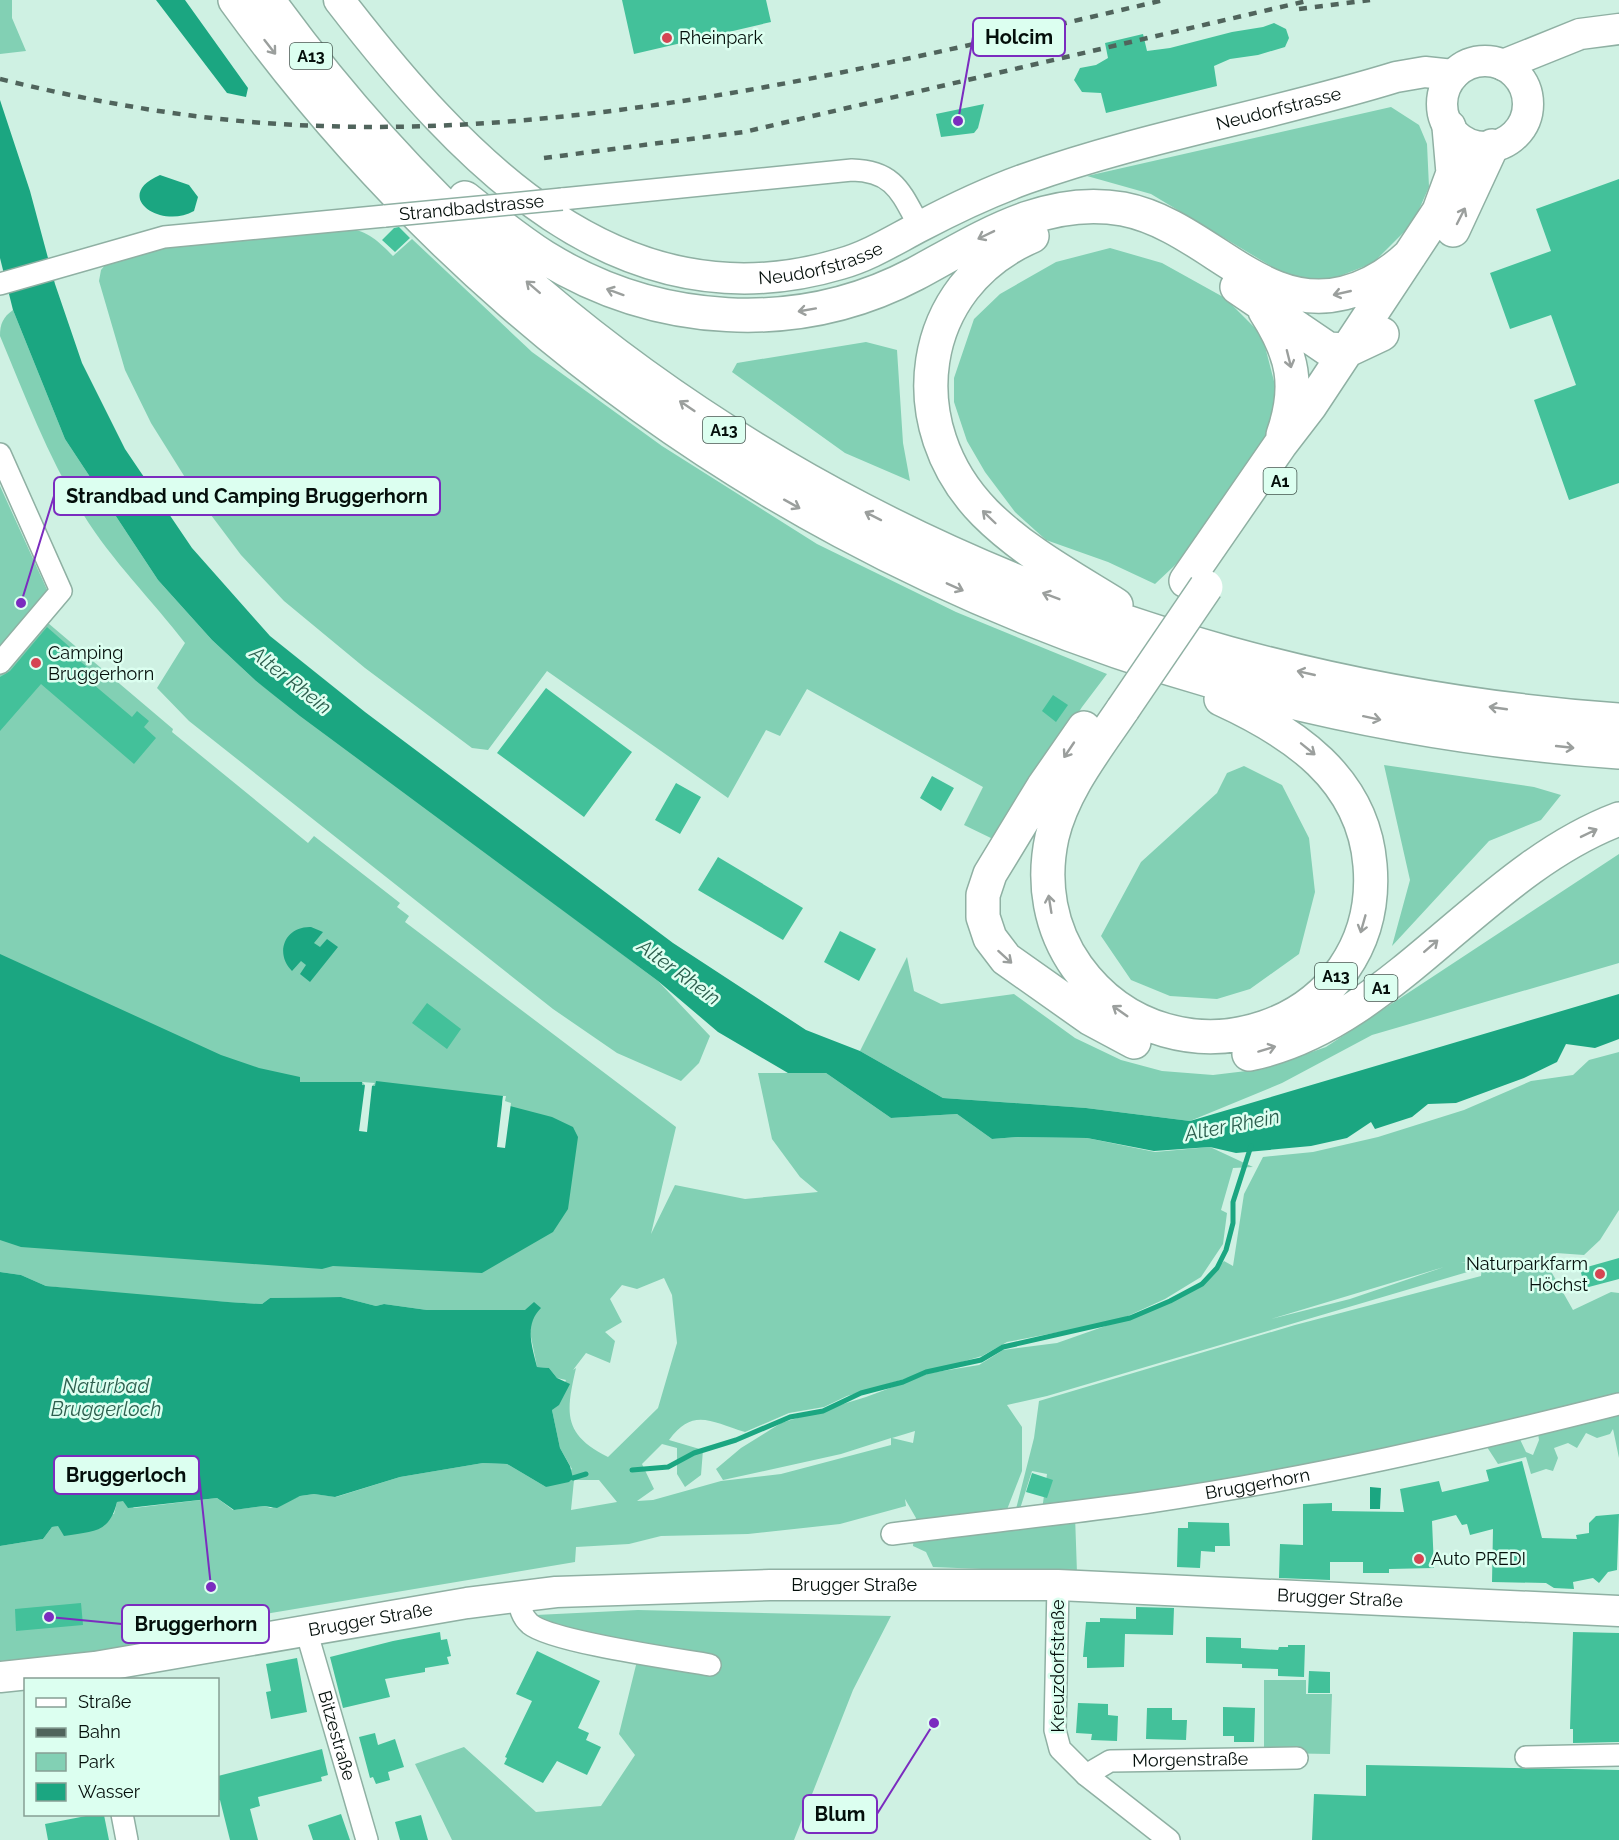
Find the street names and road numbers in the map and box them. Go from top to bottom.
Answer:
road number: A13 [290,43,332,69]
street label: Neudorfstrasse [1214,82,1344,134]
street label: Strandbadstrasse [398,190,545,225]
street label: Neudorfstrasse [758,237,886,288]
road number: A13 [703,417,745,443]
road number: A1 [1264,468,1296,494]
road number: A13 [1315,963,1357,989]
road number: A1 [1364,975,1398,1001]
street label: Bruggerhorn [1203,1464,1312,1503]
street label: Brugger Straße [791,1574,918,1595]
street label: Brugger Straße [1277,1584,1404,1611]
street label: Brugger Straße [307,1598,435,1640]
street label: Kreuzdorfstraße [1047,1599,1068,1733]
street label: Bitzestraße [314,1688,360,1783]
street label: Morgenstraße [1132,1748,1249,1771]

